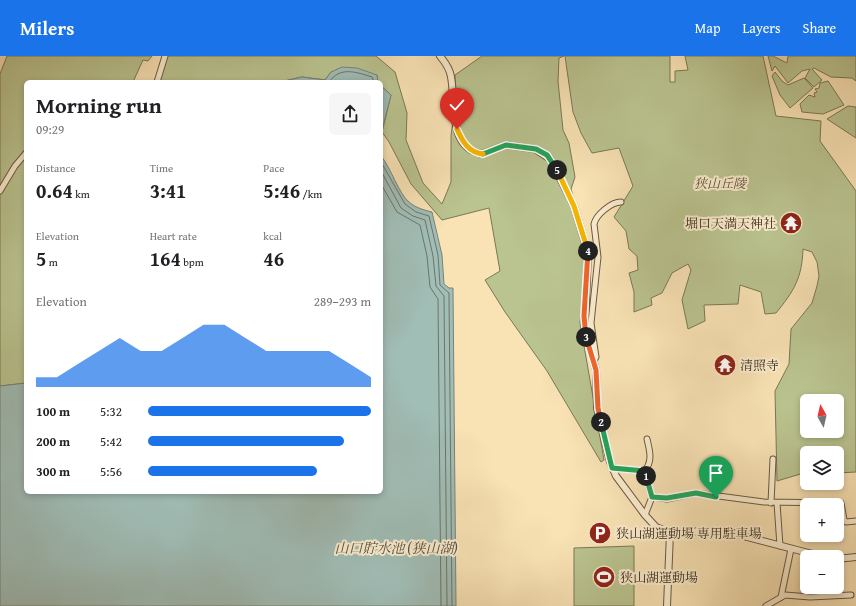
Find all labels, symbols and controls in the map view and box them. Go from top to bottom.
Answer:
text: Milers [20,14,74,42]
text: Map [695,18,721,38]
text: Layers [743,18,781,38]
text: Share [803,18,836,38]
pin [440,88,474,129]
text: Morning run [36,89,162,121]
button: share [329,93,371,135]
icon: check [446,94,468,116]
text: 09:29 [36,120,64,139]
text: Distance [36,160,75,176]
text: Time [150,160,173,176]
text: Pace [263,160,284,176]
pin: 5 [547,160,567,180]
text: 5 [554,162,560,178]
park label: 狭山丘陵 [694,174,748,193]
text: 0.64 [36,176,73,205]
text: 3:41 [150,176,186,205]
text: 5:46 [263,176,300,205]
text: km [73,186,90,202]
text: /km [300,186,322,202]
temple icon: 堀口天満天神社 [778,210,804,236]
place label: 堀口天満天神社 [685,214,776,233]
text: Elevation [36,228,79,244]
text: Heart rate [150,228,197,244]
text: kcal [263,228,282,244]
pin: 4 [578,241,598,261]
text: 4 [585,243,591,259]
text: 5 [36,244,46,273]
text: 164 [150,244,181,273]
text: 46 [263,244,284,273]
text: m [46,254,58,270]
text: bpm [181,254,204,270]
text: Elevation [36,292,87,311]
text: 289–293 m [314,292,371,311]
pin: 3 [576,327,596,347]
text: 3 [583,329,589,345]
temple icon: 清照寺 [712,352,738,378]
place label: 清照寺 [740,356,779,375]
north arrow [800,394,844,438]
map controls [800,394,844,594]
text: 100 m [36,402,70,421]
text: 5:32 [100,402,122,421]
pin: 2 [591,412,611,432]
text: 2 [598,414,604,430]
text: 200 m [36,432,70,451]
text: 5:42 [100,432,122,451]
button: layers [800,446,844,490]
pin [699,456,733,497]
text: 300 m [36,462,70,481]
text: 5:56 [100,462,122,481]
icon: arrive [705,462,727,484]
pin: 1 [636,466,656,486]
text: 1 [643,468,649,484]
button: + [800,498,844,542]
parking icon: 狭山湖運動場 専用駐車場 [587,520,613,546]
place label: 狭山湖運動場 専用駐車場 [616,524,762,543]
water label: 山口貯水池 (狭山湖) [334,538,458,558]
button: − [800,550,844,594]
sports icon: 狭山湖運動場 [591,564,617,590]
place label: 狭山湖運動場 [620,568,698,587]

